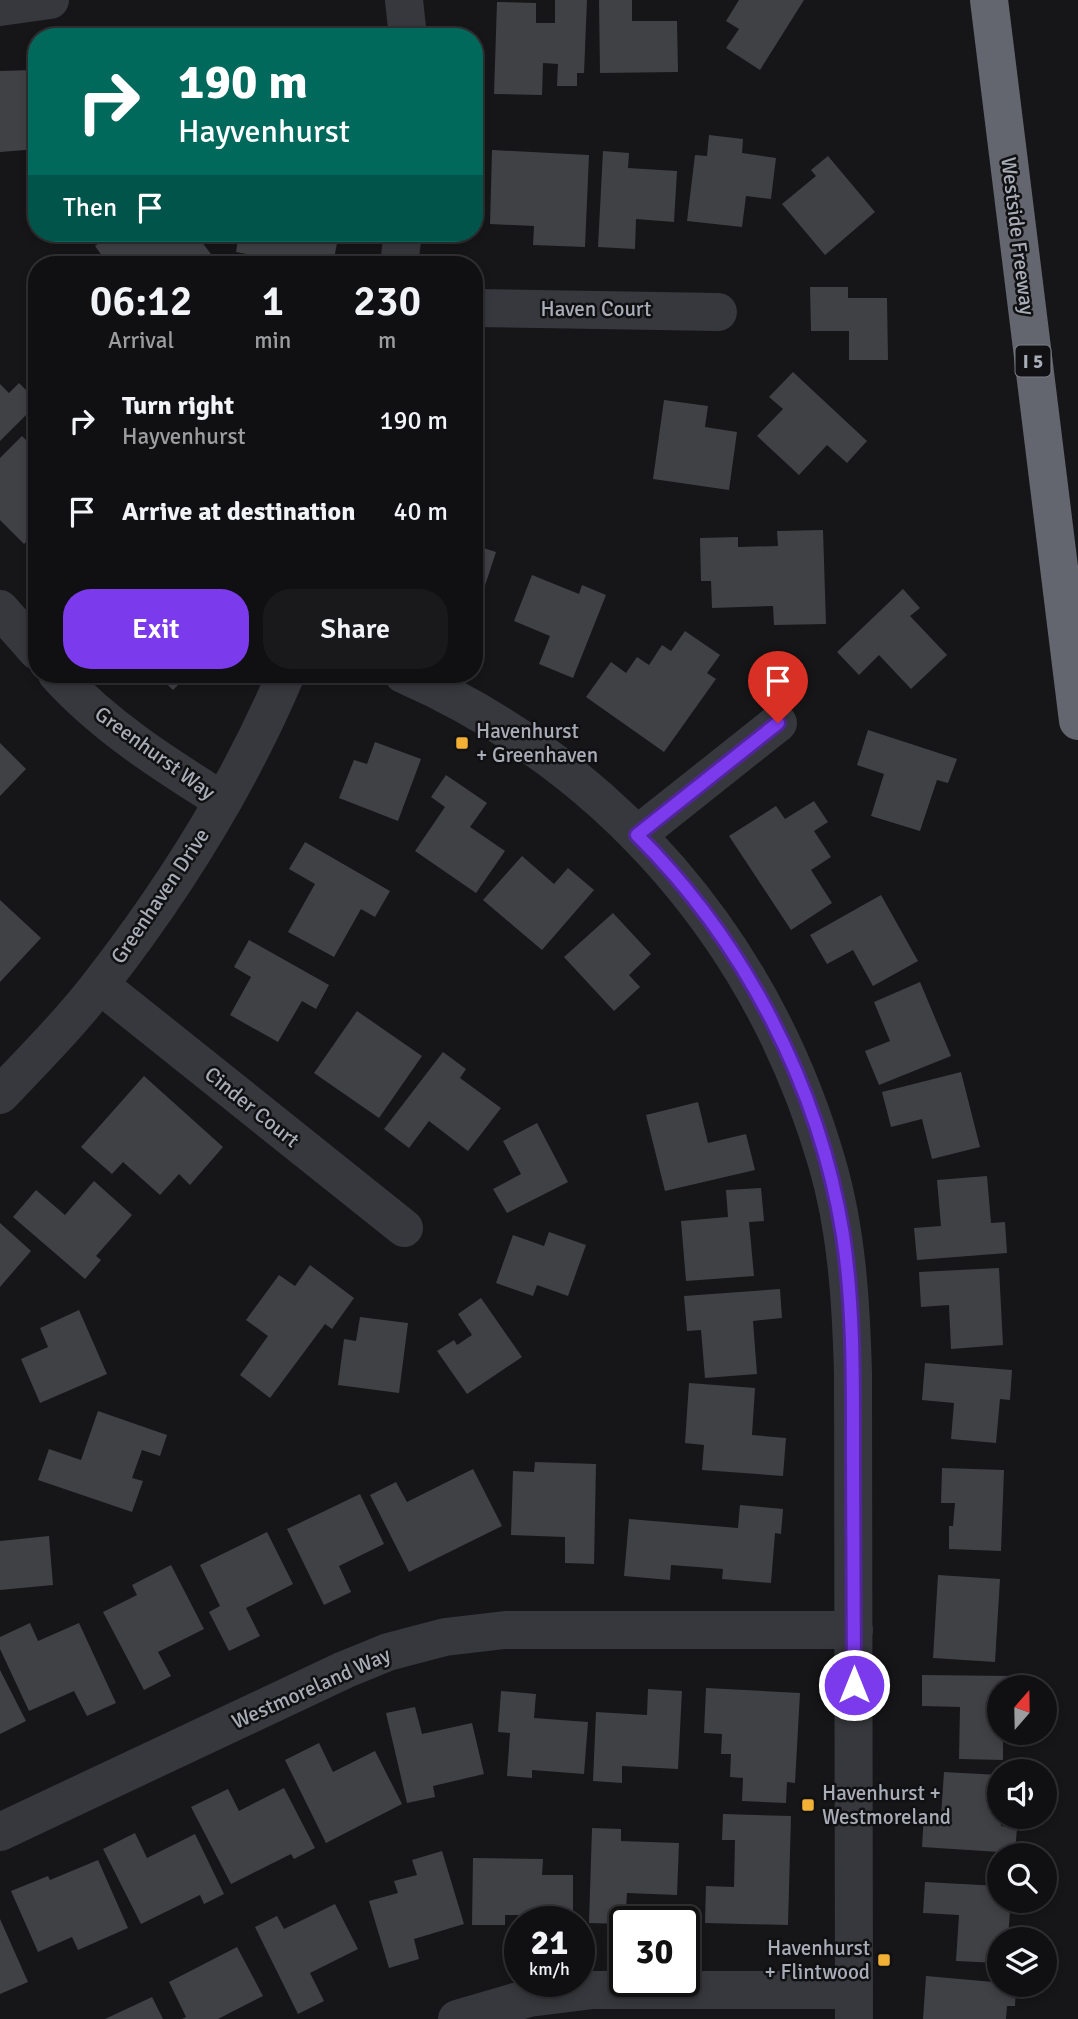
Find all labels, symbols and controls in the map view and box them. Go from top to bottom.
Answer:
text: 190 m [178,52,308,112]
icon: right [63,56,154,147]
text: Hayvenhurst [178,112,350,151]
street label: Westside Freeway [995,156,1041,317]
icon: arrive [131,189,169,227]
text: Then [63,192,117,224]
text: 06:12 [90,276,192,327]
text: 1 [261,276,284,327]
text: 230 [353,276,421,327]
street label: Haven Court [541,296,651,322]
text: Arrival [108,326,174,355]
text: min [254,326,291,355]
text: m [378,326,396,355]
road number: I 5 [1016,346,1050,376]
text: Turn right [122,390,234,422]
icon: right [63,402,101,440]
text: 190 m [379,405,448,437]
text: Hayvenhurst [122,422,246,451]
icon: arrive [63,493,101,531]
text: Arrive at destination [122,496,355,528]
text: 40 m [393,496,448,528]
button: Exit [63,589,249,669]
button: Share [263,589,448,669]
pin [748,651,808,723]
icon: arrive [759,662,797,700]
street label: Greenhurst Way [90,701,220,805]
place label: Havenhurst + Greenhaven [476,718,598,768]
marker: Havenhurst + Greenhaven [454,735,470,751]
street label: Greenhaven Drive [105,823,215,969]
street label: Cinder Court [199,1061,305,1153]
street label: Westmoreland Way [228,1641,395,1735]
position arrow [817,1648,891,1722]
north arrow [987,1675,1057,1745]
map controls [987,1675,1057,1997]
button: sound [987,1759,1057,1829]
place label: Havenhurst + Westmoreland [822,1780,951,1830]
marker: Havenhurst + Westmoreland [800,1797,816,1813]
button: search [987,1843,1057,1913]
speed limit sign: 30 [609,1906,700,1997]
text: 21 [531,1921,568,1964]
button: layers [987,1927,1057,1997]
place label: Havenhurst + Flintwood [765,1935,870,1985]
marker: Havenhurst + Flintwood [876,1952,892,1968]
text: km/h [529,1958,570,1980]

